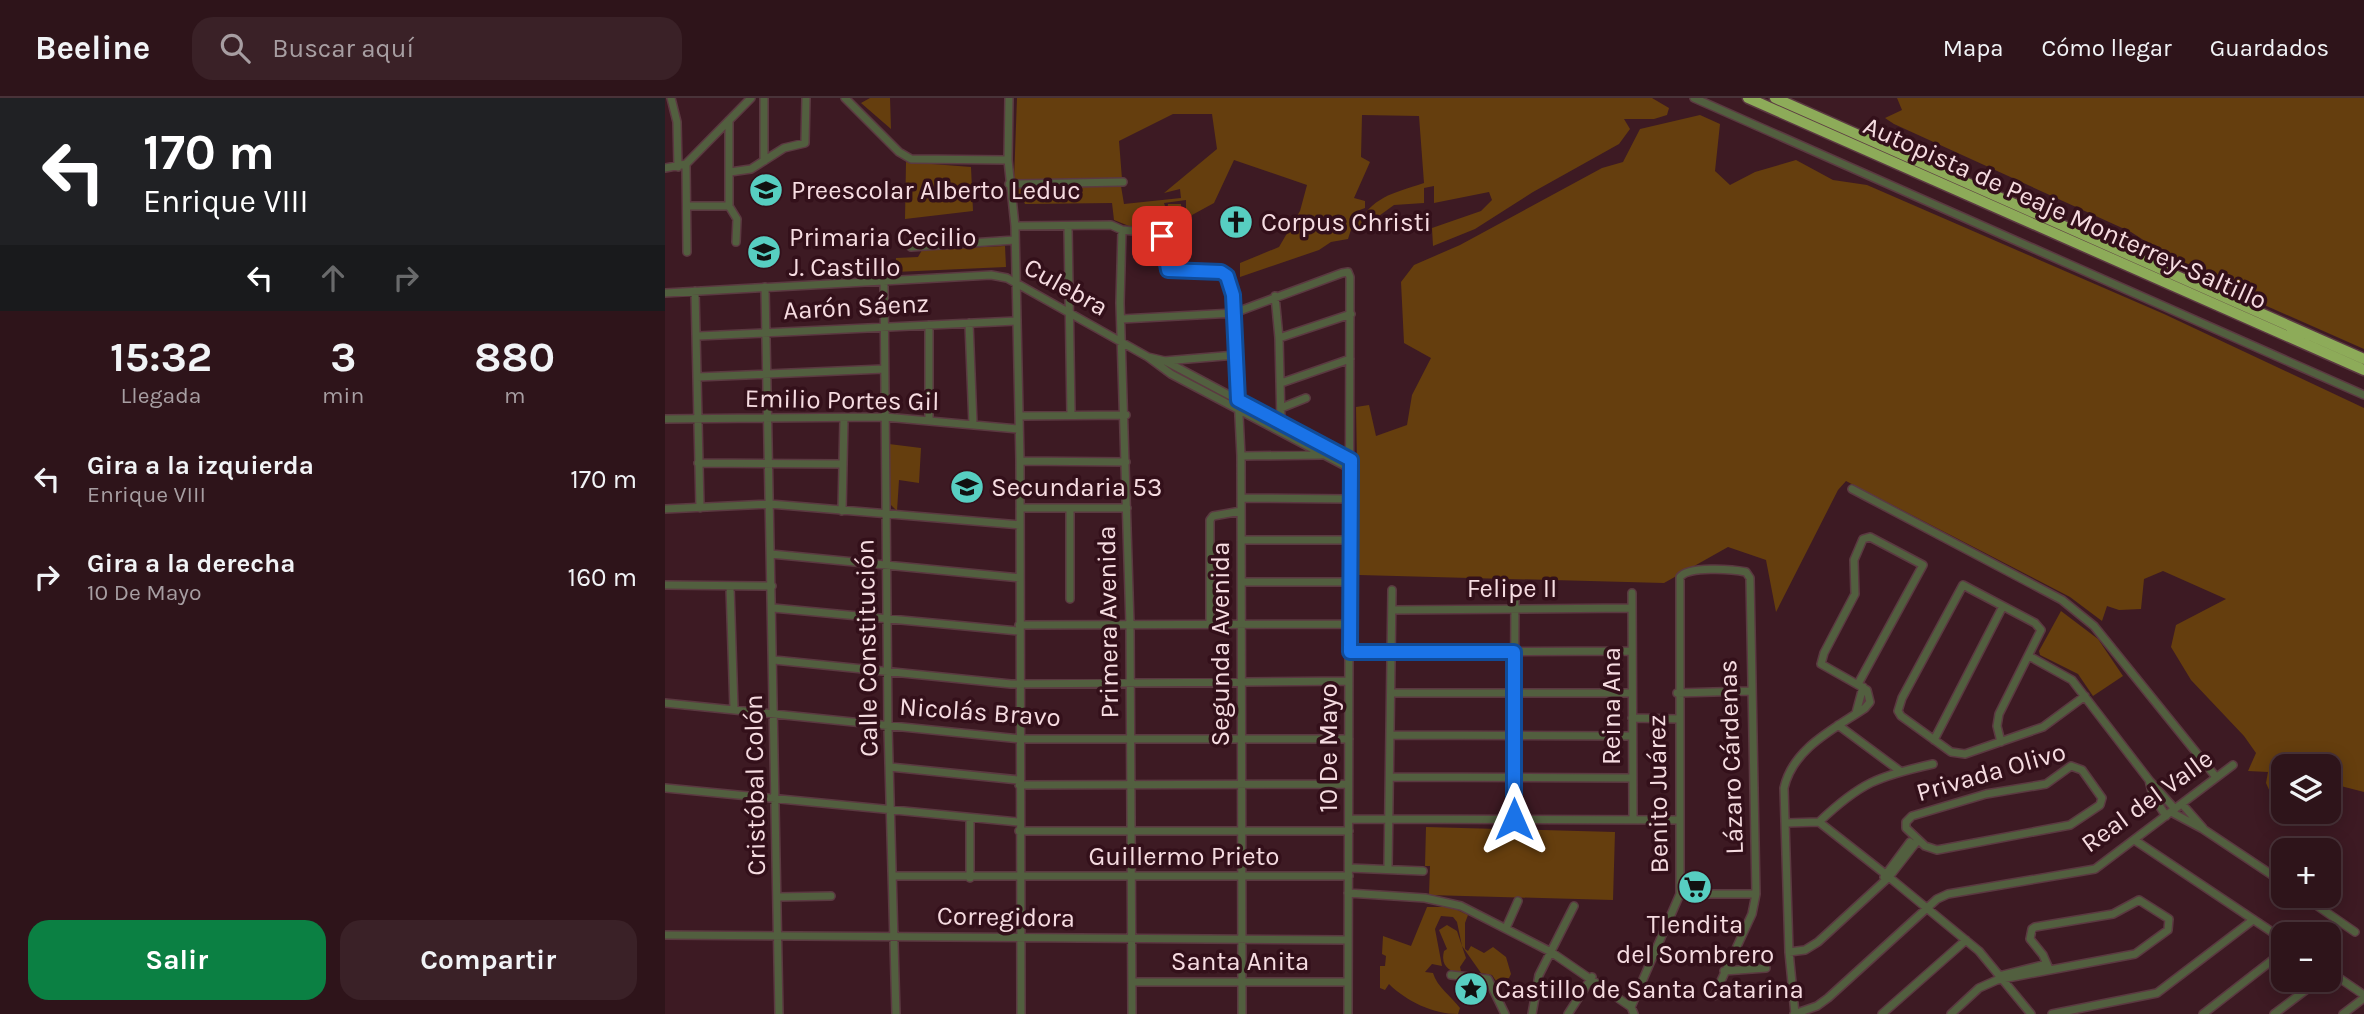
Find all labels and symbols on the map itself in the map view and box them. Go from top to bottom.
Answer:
street label: Autopista de Peaje Monterrey-Saltillo [1859,110,2271,316]
school or university icon: Preescolar Alberto Leduc [747,171,785,209]
place label: Preescolar Alberto Leduc [791,175,1081,206]
church icon: Corpus Christi [1217,203,1255,241]
pin [1132,206,1192,266]
place label: Corpus Christi [1261,207,1431,238]
place label: Primaria Cecilio J. Castillo [789,222,977,283]
school or university icon: Primaria Cecilio J. Castillo [745,233,783,271]
street label: Culebra [1018,251,1114,323]
street label: Aarón Sáenz [782,288,930,326]
street label: Emilio Portes Gil [744,383,940,417]
school or university icon: Secundaria 53 [948,468,986,506]
place label: Secundaria 53 [991,472,1162,503]
street label: Primera Avenida [1091,525,1125,719]
street label: Calle Constitución [850,539,884,757]
street label: Segunda Avenida [1205,541,1236,747]
street label: Felipe II [1467,573,1557,604]
street label: Reina Ana [1596,647,1627,765]
street label: Lázaro Cárdenas [1712,659,1750,855]
street label: 10 De Mayo [1313,683,1344,813]
street label: Nicolás Bravo [898,691,1062,733]
street label: Cristóbal Colón [738,694,772,876]
street label: Benito Juárez [1641,714,1675,874]
street label: Privada Olivo [1913,736,2069,808]
street label: Real del Valle [2075,743,2219,859]
position arrow [1477,782,1551,856]
street label: Guillermo Prieto [1088,841,1280,872]
supermarket icon: TIendita del Sombrero [1676,868,1714,906]
street label: Corregidora [937,900,1075,934]
place label: TIendita del Sombrero [1616,909,1774,970]
street label: Santa Anita [1171,946,1309,977]
place icon: Castillo de Santa Catarina [1452,970,1490,1008]
place label: Castillo de Santa Catarina [1495,974,1804,1005]

